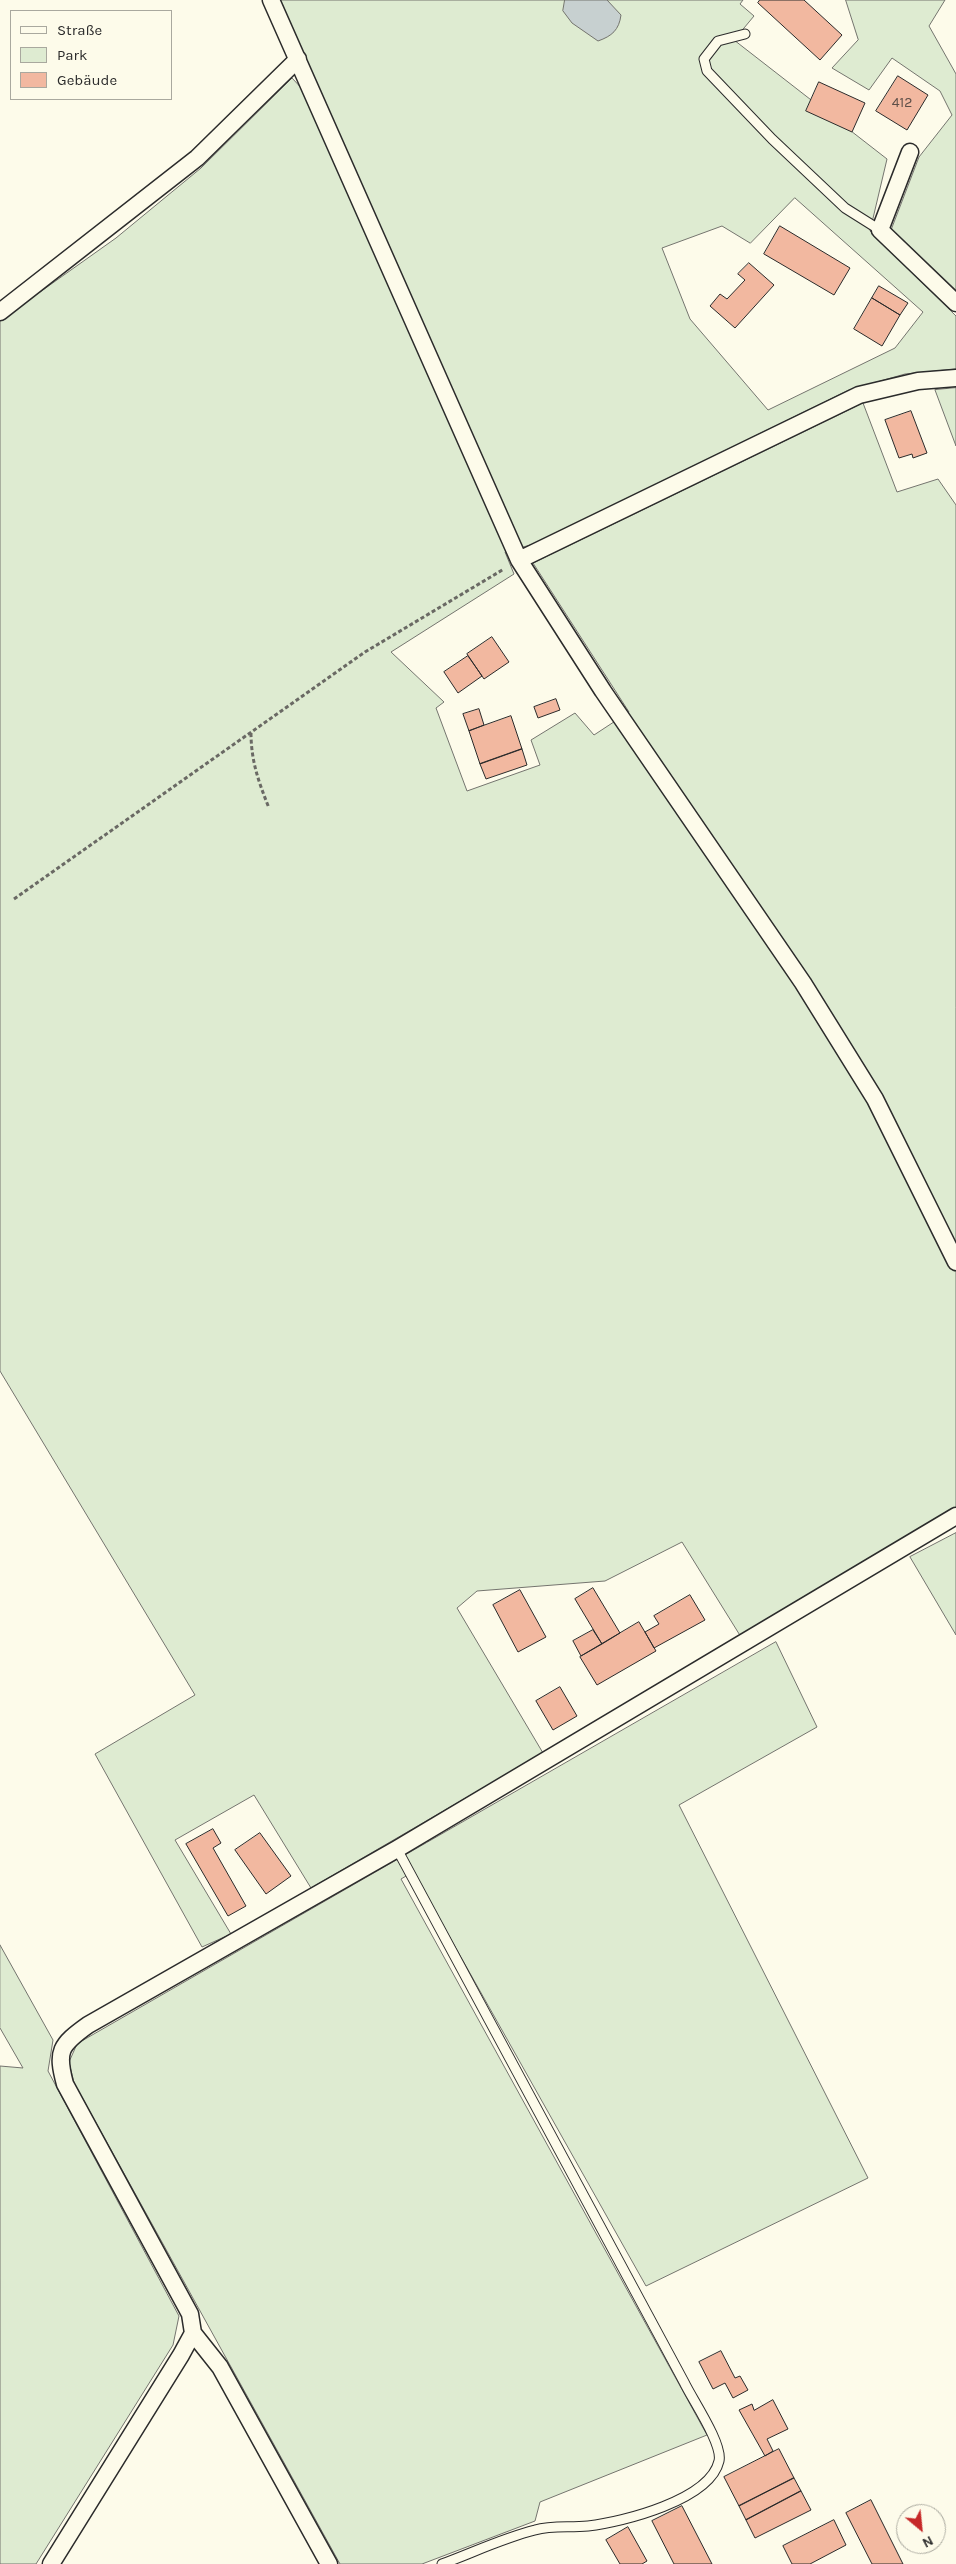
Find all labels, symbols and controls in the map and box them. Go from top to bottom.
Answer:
legend [10,10,172,100]
text: Straße [57,21,102,39]
text: Park [57,46,87,64]
text: Gebäude [57,71,117,89]
house number: 412 [892,95,912,111]
north arrow [896,2504,946,2554]
text: N [919,2532,936,2552]

